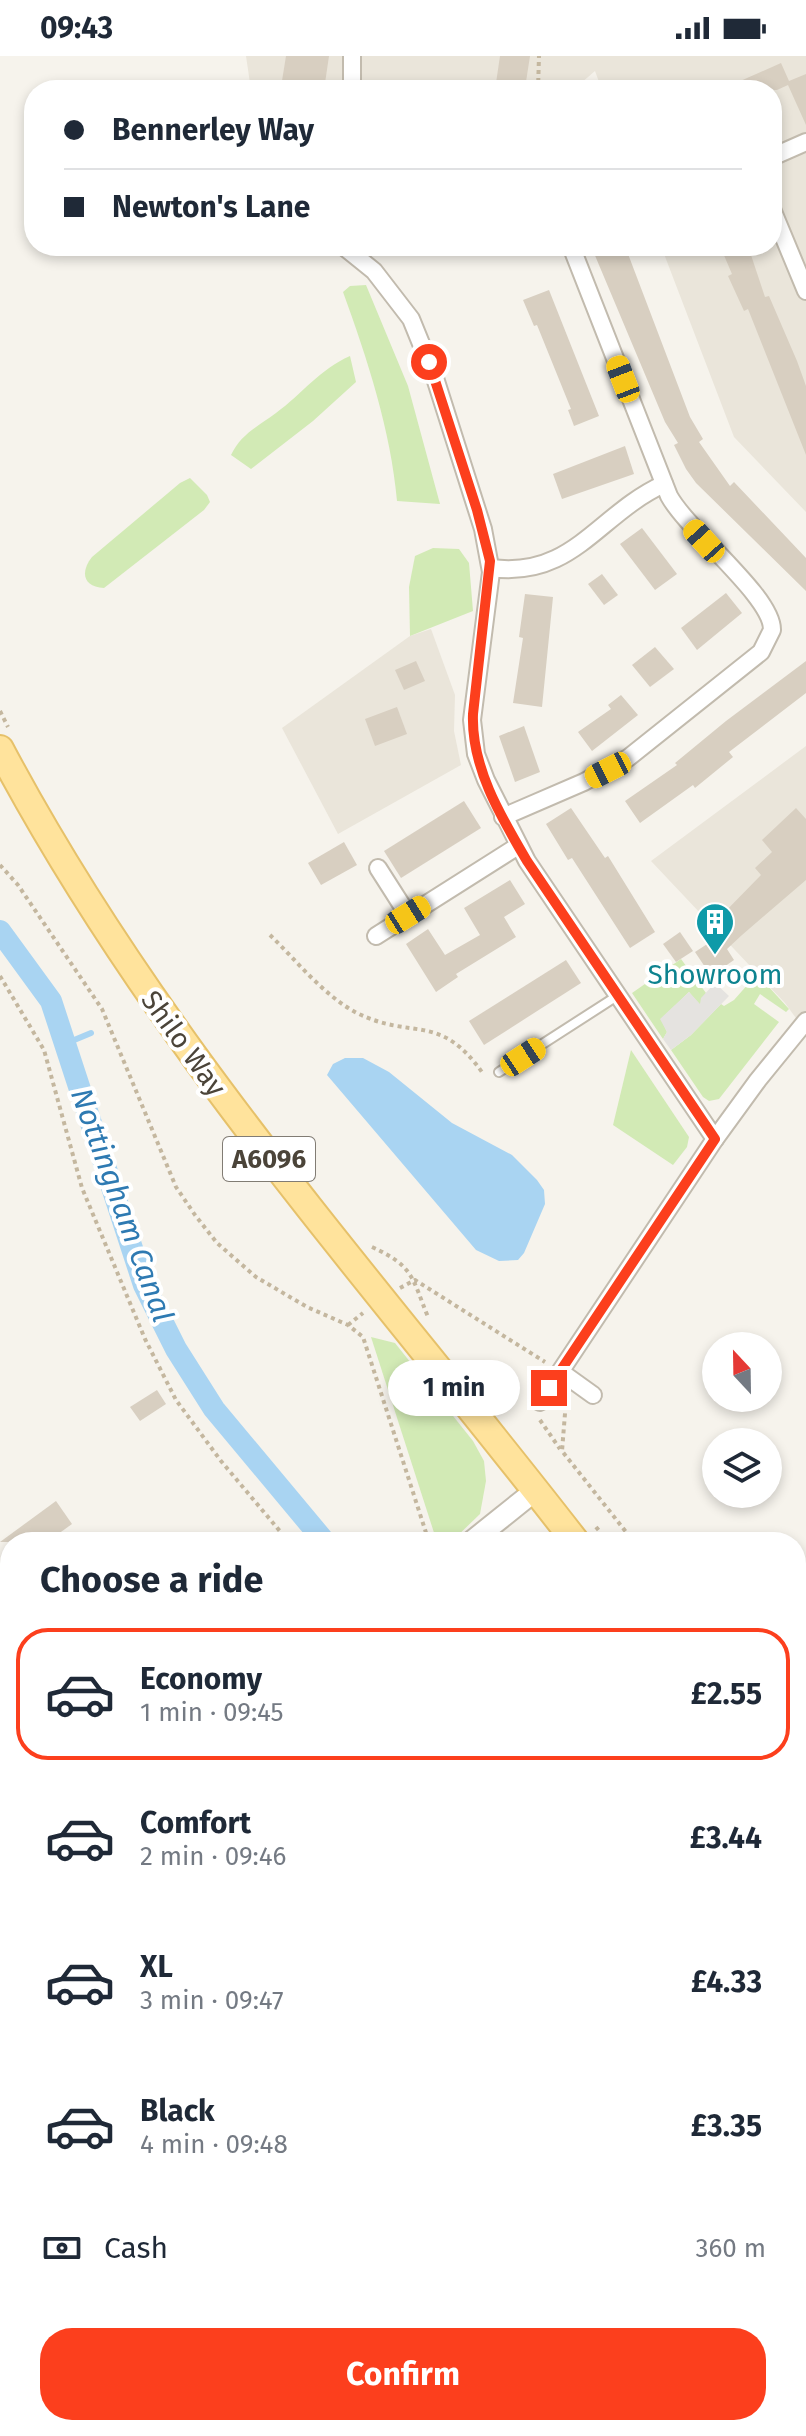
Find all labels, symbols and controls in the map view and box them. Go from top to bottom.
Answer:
text: 09:43 [40,10,113,46]
text: Bennerley Way [112,112,314,148]
text: Newton's Lane [112,189,310,225]
route start [411,344,447,380]
car [603,352,643,406]
car [679,515,729,567]
car [581,748,635,792]
car [381,892,435,938]
building icon: Showroom [694,901,736,956]
place label: Showroom [648,958,782,991]
street label: Shilo Way [134,984,233,1103]
car [496,1034,550,1080]
water label: Nottingham Canal [63,1083,181,1327]
road number: A6096 [223,1137,315,1181]
north arrow [702,1332,782,1412]
map controls [702,1332,782,1508]
callout: 1 min [389,1360,521,1416]
route end [531,1370,567,1406]
text: 1 min [423,1372,485,1403]
button: layers [702,1428,782,1508]
text: Choose a ride [40,1558,263,1602]
icon: car [44,1658,116,1730]
text: Economy [140,1661,262,1697]
text: £2.55 [691,1676,762,1712]
text: 1 min · 09:45 [140,1697,284,1728]
icon: car [44,1802,116,1874]
text: Comfort [140,1805,251,1841]
text: £3.44 [690,1820,762,1856]
text: 2 min · 09:46 [140,1841,286,1872]
icon: car [44,1946,116,2018]
text: XL [140,1949,173,1985]
text: £4.33 [691,1964,762,2000]
text: 3 min · 09:47 [140,1985,284,2016]
icon: car [44,2090,116,2162]
text: Black [140,2093,215,2129]
text: £3.35 [691,2108,762,2144]
text: 4 min · 09:48 [140,2129,288,2160]
icon: cash [40,2226,84,2270]
text: Cash [104,2230,168,2266]
text: 360 m [695,2233,766,2264]
button: Confirm [40,2328,766,2420]

